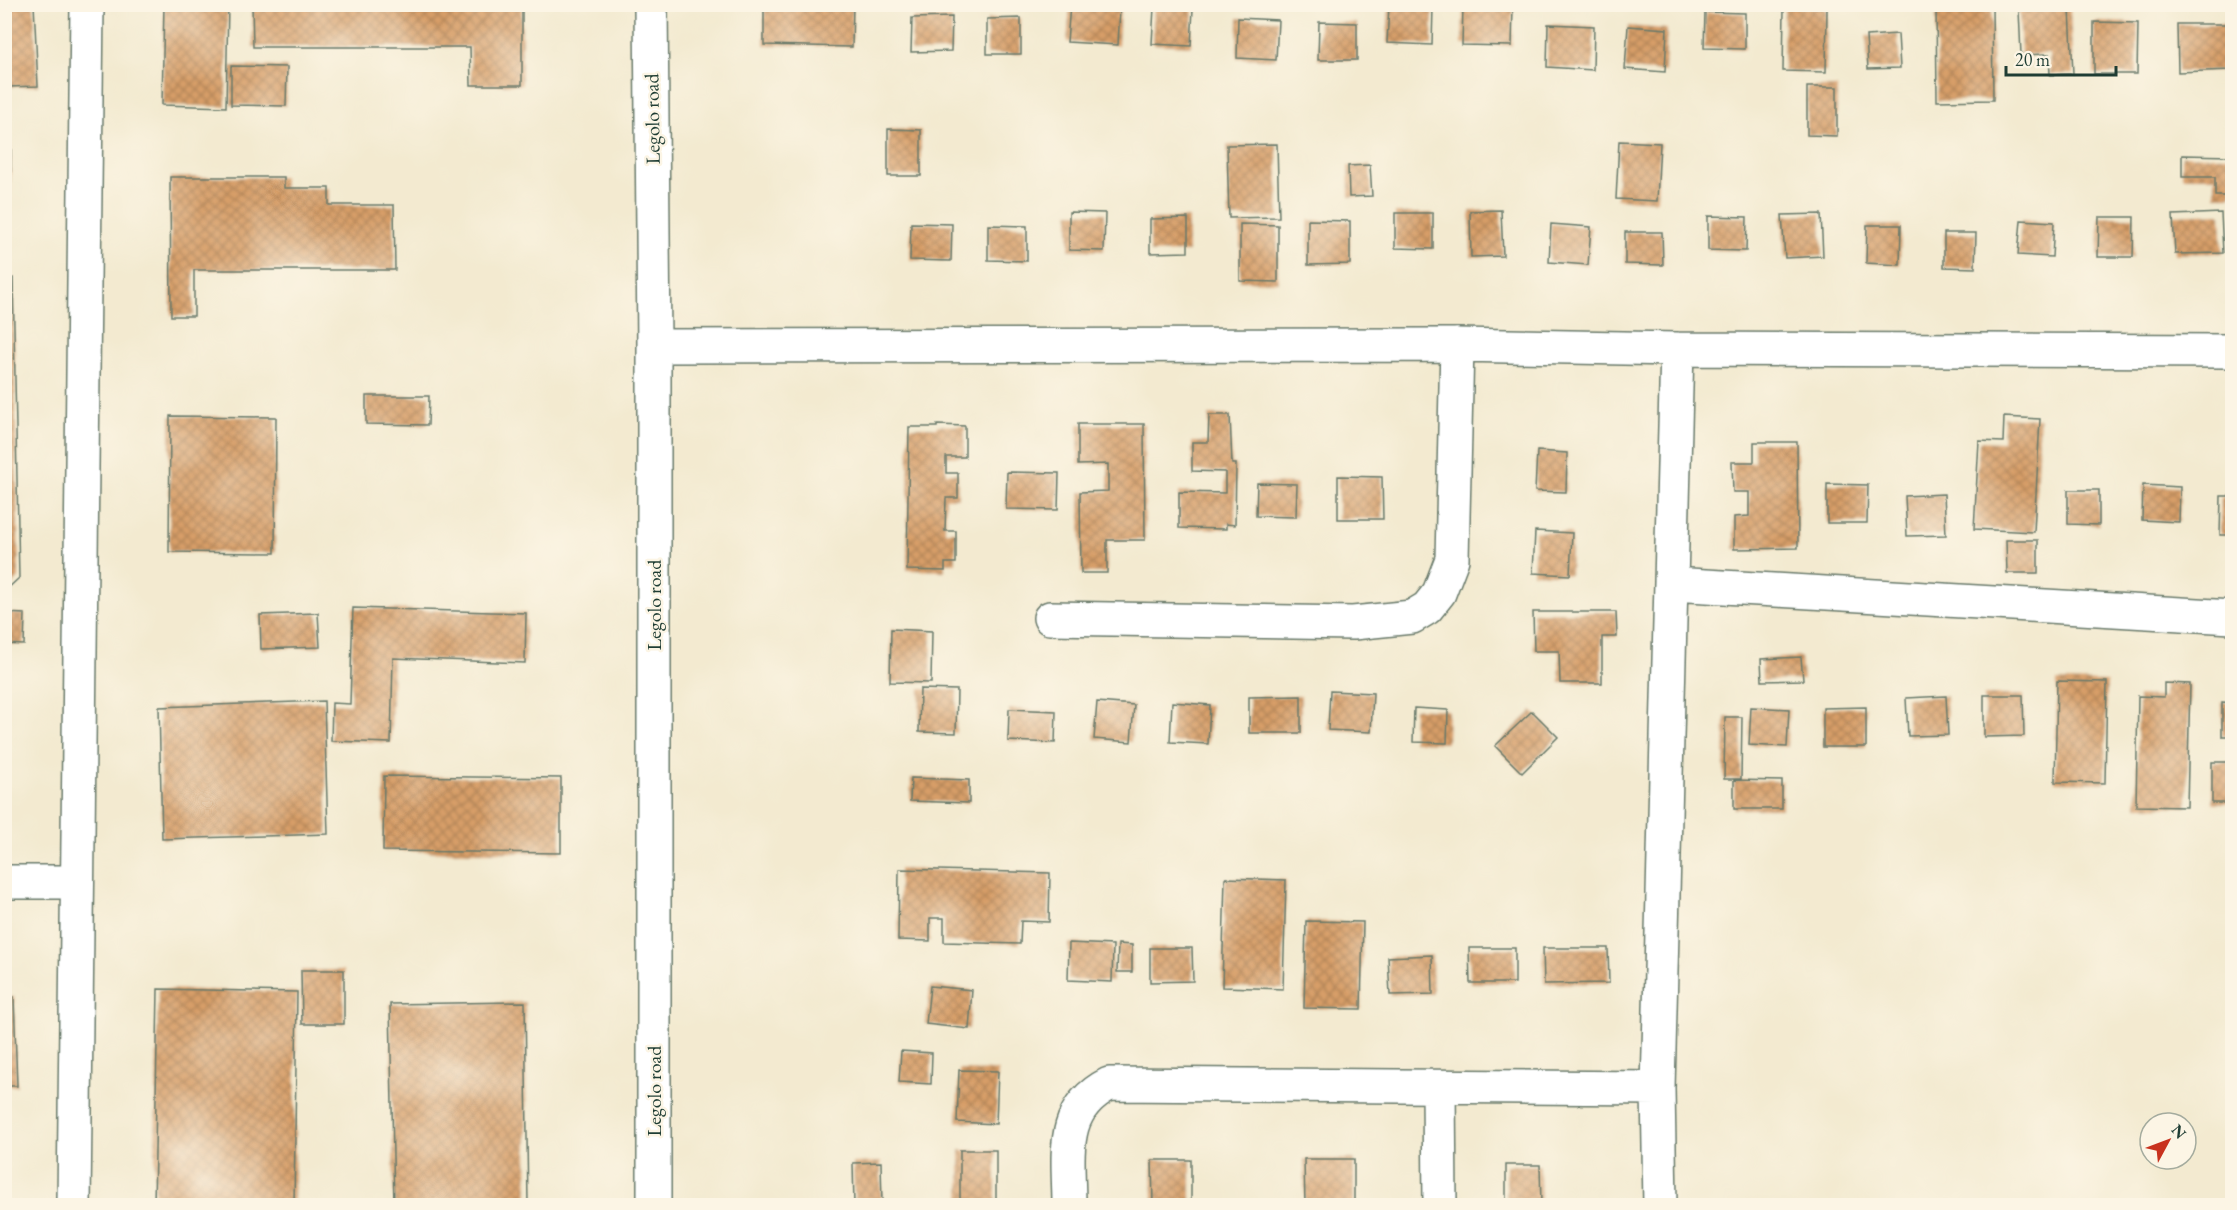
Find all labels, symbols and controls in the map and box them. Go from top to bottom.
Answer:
scale bar [2006,39,2116,77]
text: 20 m [2015,48,2050,71]
street label: Legolo road [638,73,666,165]
street label: Legolo road [641,559,667,650]
street label: Legolo road [641,1045,667,1136]
north arrow [2138,1111,2198,1171]
text: N [2167,1120,2191,1143]

